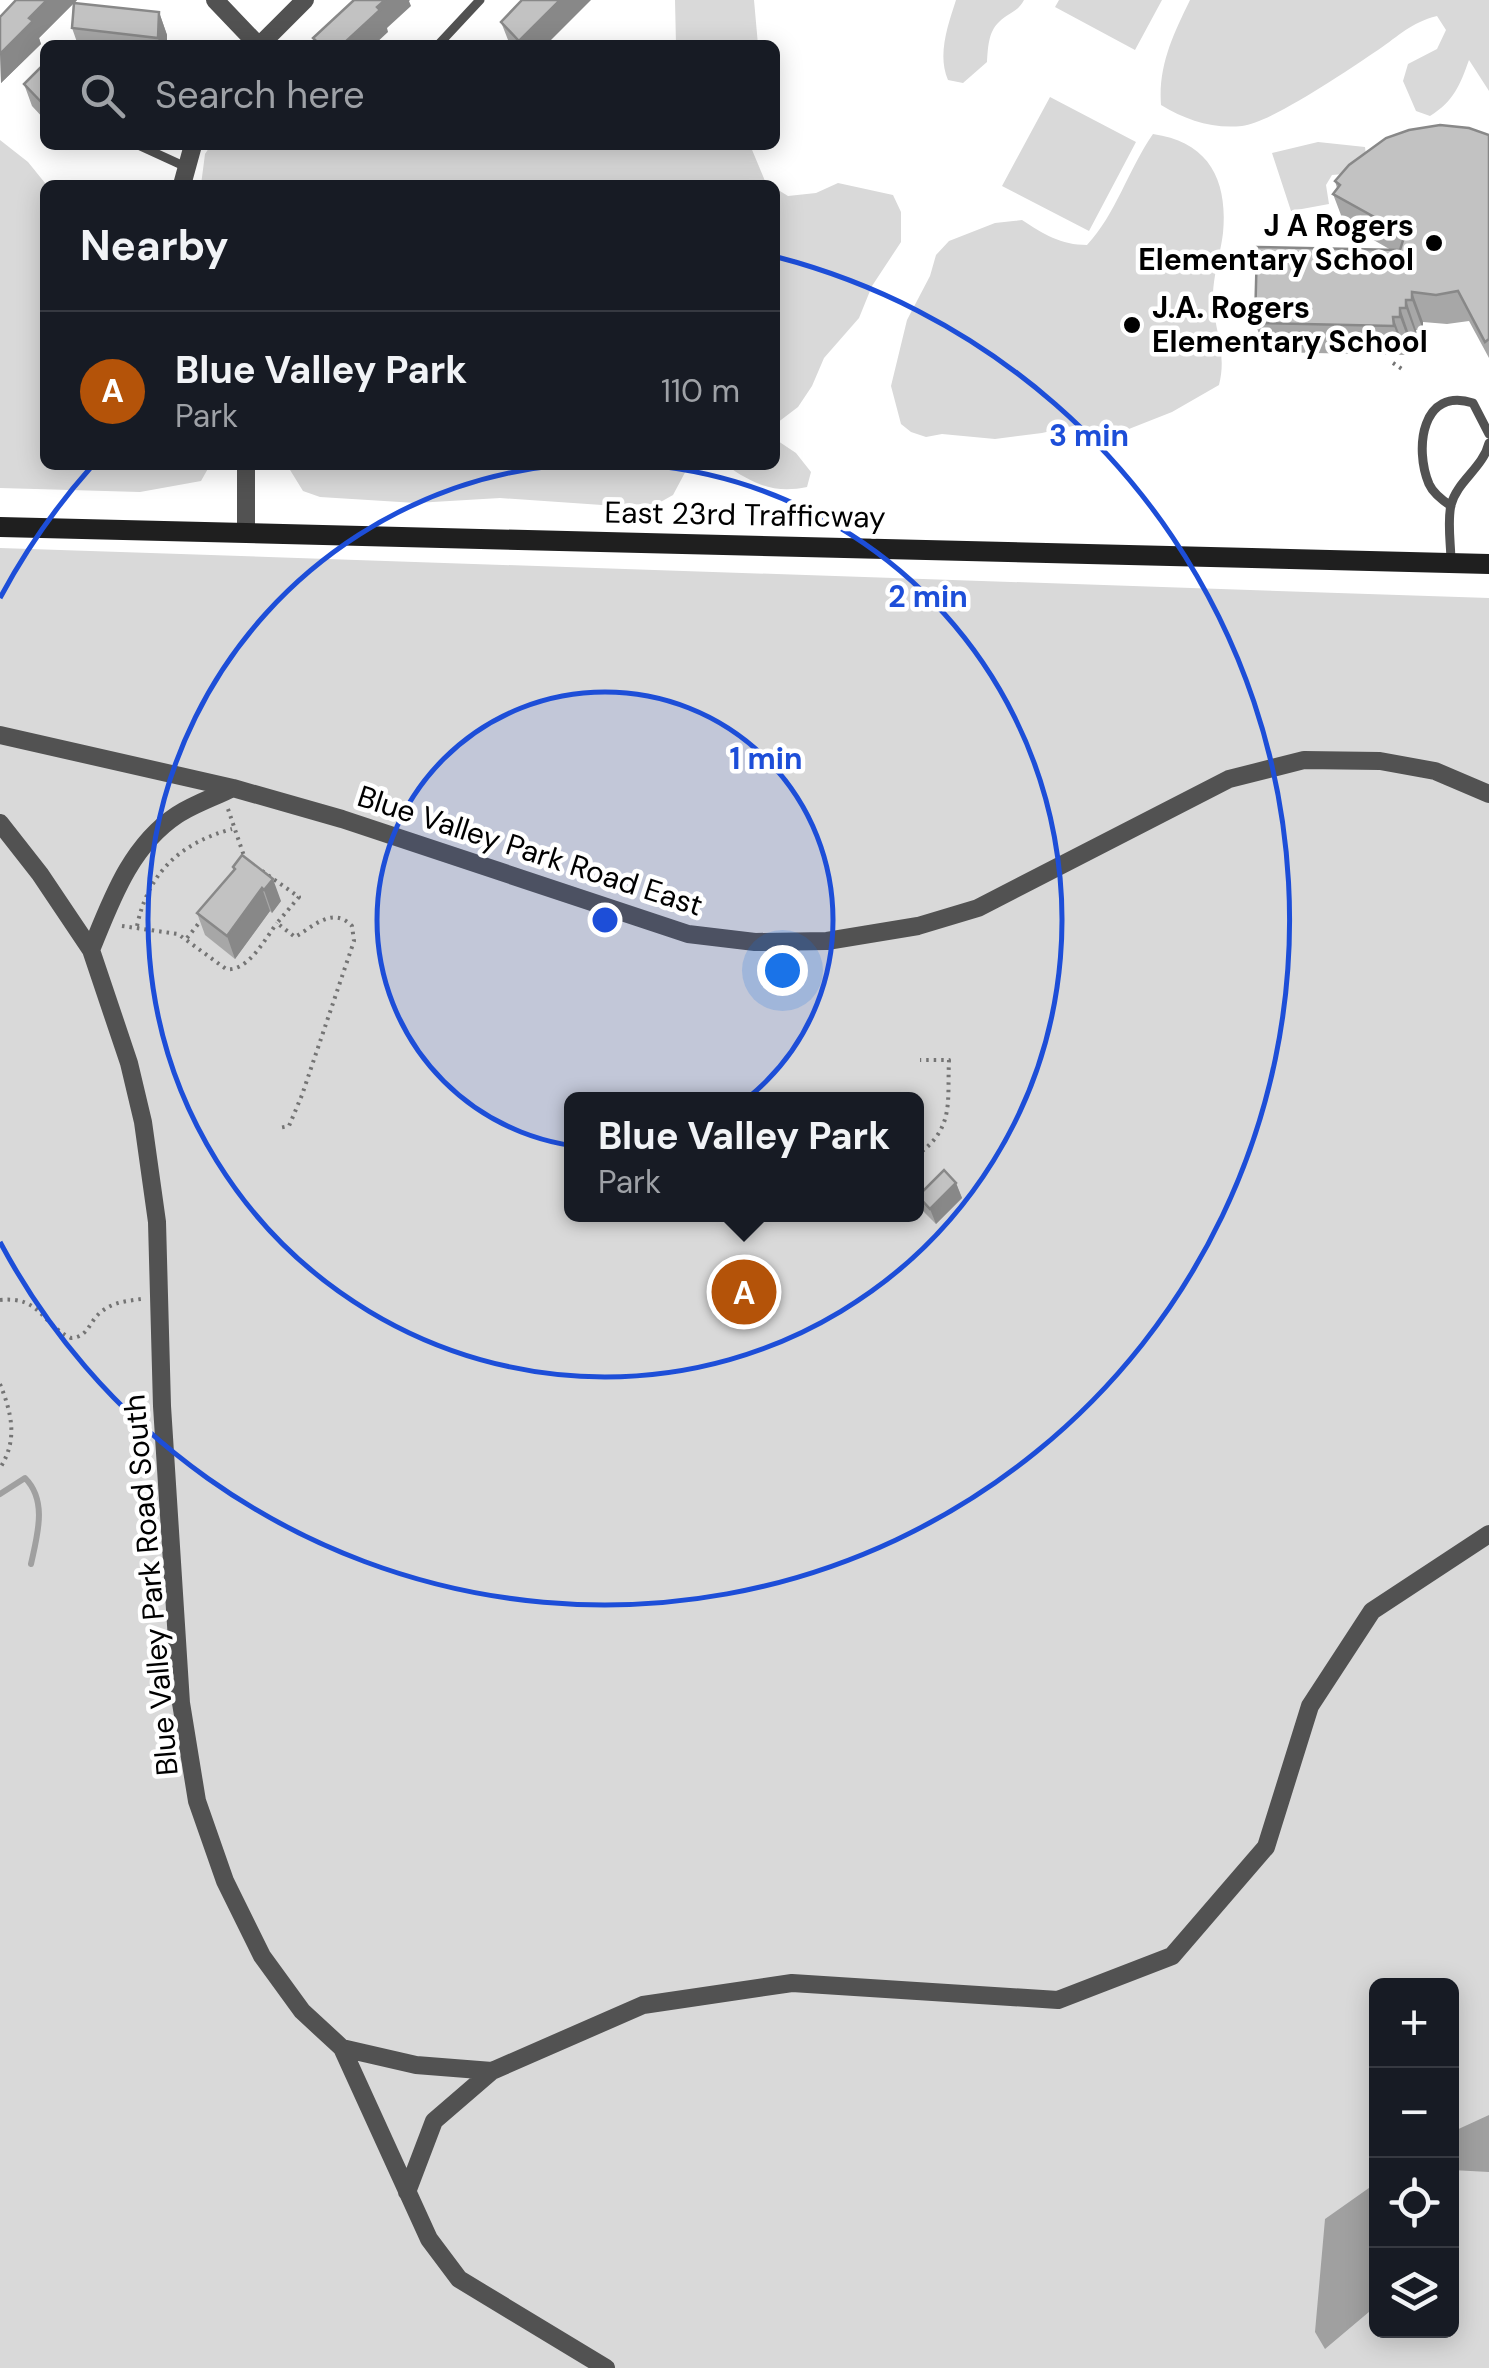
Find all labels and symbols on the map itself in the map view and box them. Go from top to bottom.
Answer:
place label: J A Rogers Elementary School [1138,206,1414,279]
marker: J A Rogers Elementary School [1423,232,1445,254]
place label: J.A. Rogers Elementary School [1152,288,1428,361]
marker: J.A. Rogers Elementary School [1121,314,1143,336]
text: 3 min [1049,416,1129,455]
street label: East 23rd Trafficway [604,493,886,536]
text: 2 min [888,577,968,616]
text: 1 min [730,739,802,778]
street label: Blue Valley Park Road East [353,776,708,925]
centre of rings [587,902,623,938]
your location [757,945,808,996]
pin: A [712,1254,776,1330]
street label: Blue Valley Park Road South [114,1393,187,1777]

